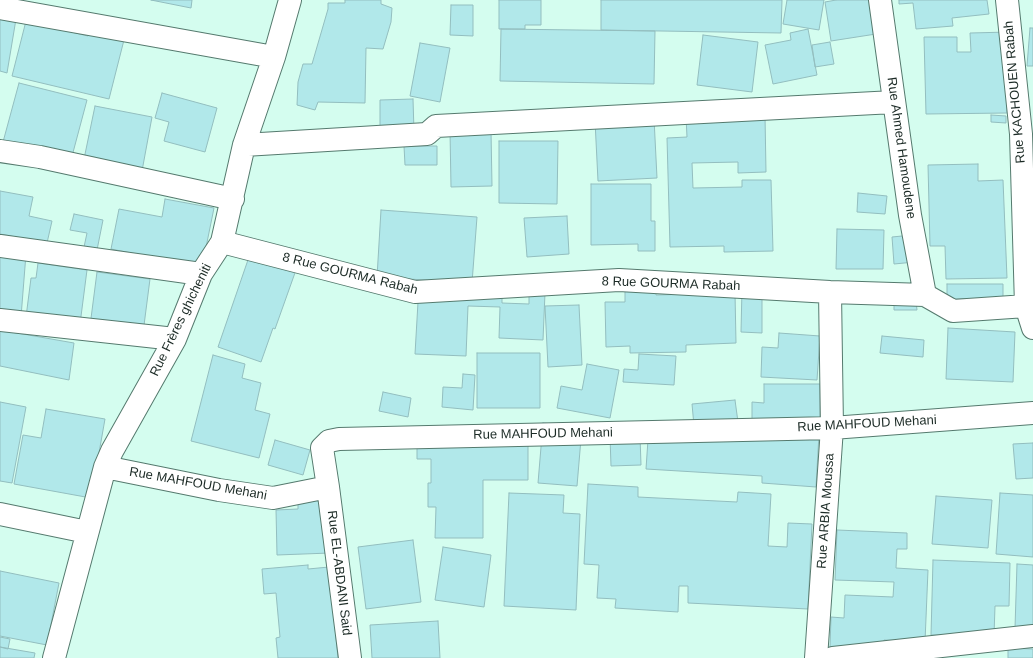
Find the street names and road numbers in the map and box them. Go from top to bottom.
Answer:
street label: Rue KACHOUEN Rabah [1001,20,1029,164]
street label: Rue Ahmed Hamoudene [883,76,919,220]
street label: 8 Rue GOURMA Rabah [281,250,419,298]
street label: Rue Frères ghicheniti [147,261,215,379]
street label: 8 Rue GOURMA Rabah [601,274,741,294]
street label: Rue MAHFOUD Mehani [797,413,937,435]
street label: Rue MAHFOUD Mehani [473,425,613,443]
street label: Rue ARBIA Moussa [814,453,838,569]
street label: Rue MAHFOUD Mehani [128,464,268,504]
street label: Rue EL-ABDANI Said [324,510,354,636]

